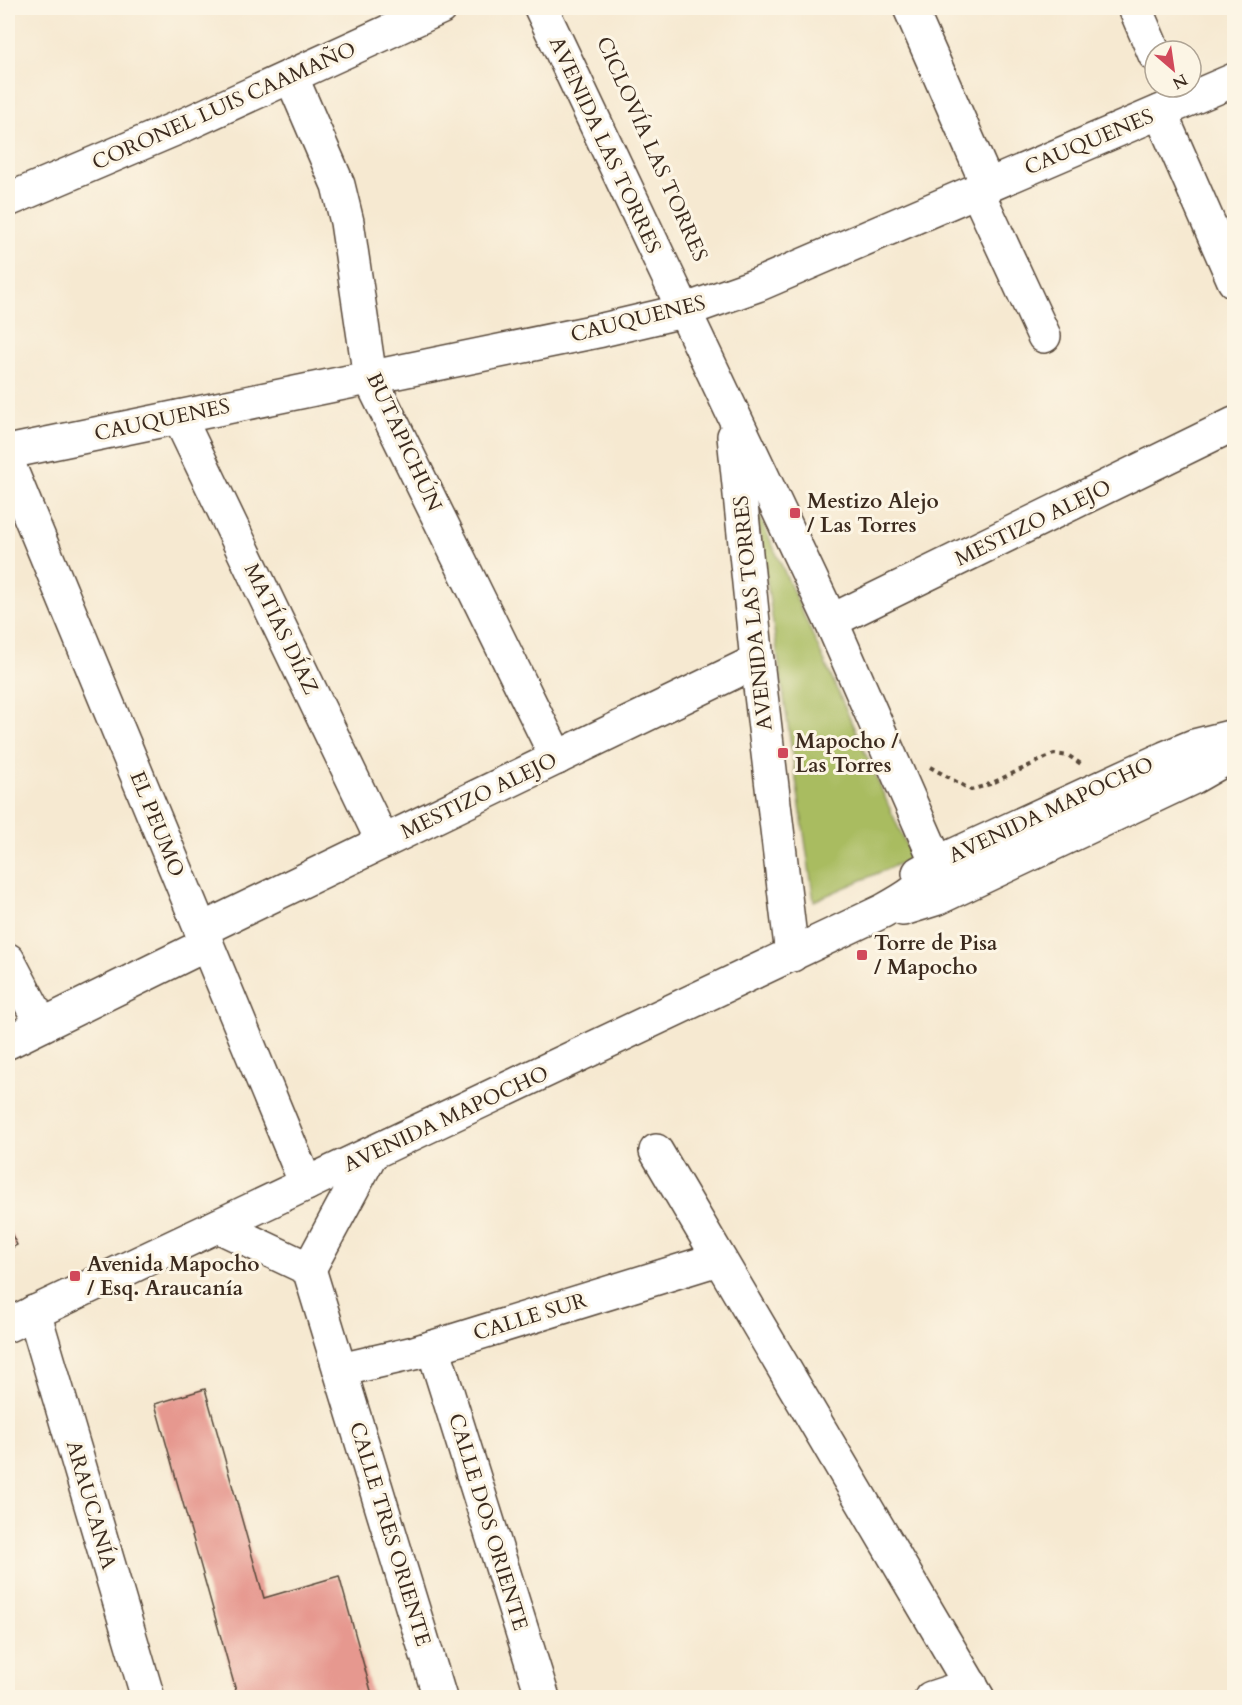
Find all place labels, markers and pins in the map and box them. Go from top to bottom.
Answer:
place label: Mestizo Alejo / Las Torres [807,487,939,540]
marker: Mestizo Alejo / Las Torres [788,506,802,520]
place label: Mapocho / Las Torres [795,727,899,780]
marker: Mapocho / Las Torres [776,746,790,760]
place label: Torre de Pisa / Mapocho [874,929,998,982]
marker: Torre de Pisa / Mapocho [855,948,869,962]
place label: Avenida Mapocho / Esq. Araucanía [87,1250,260,1303]
marker: Avenida Mapocho / Esq. Araucanía [68,1269,82,1283]

